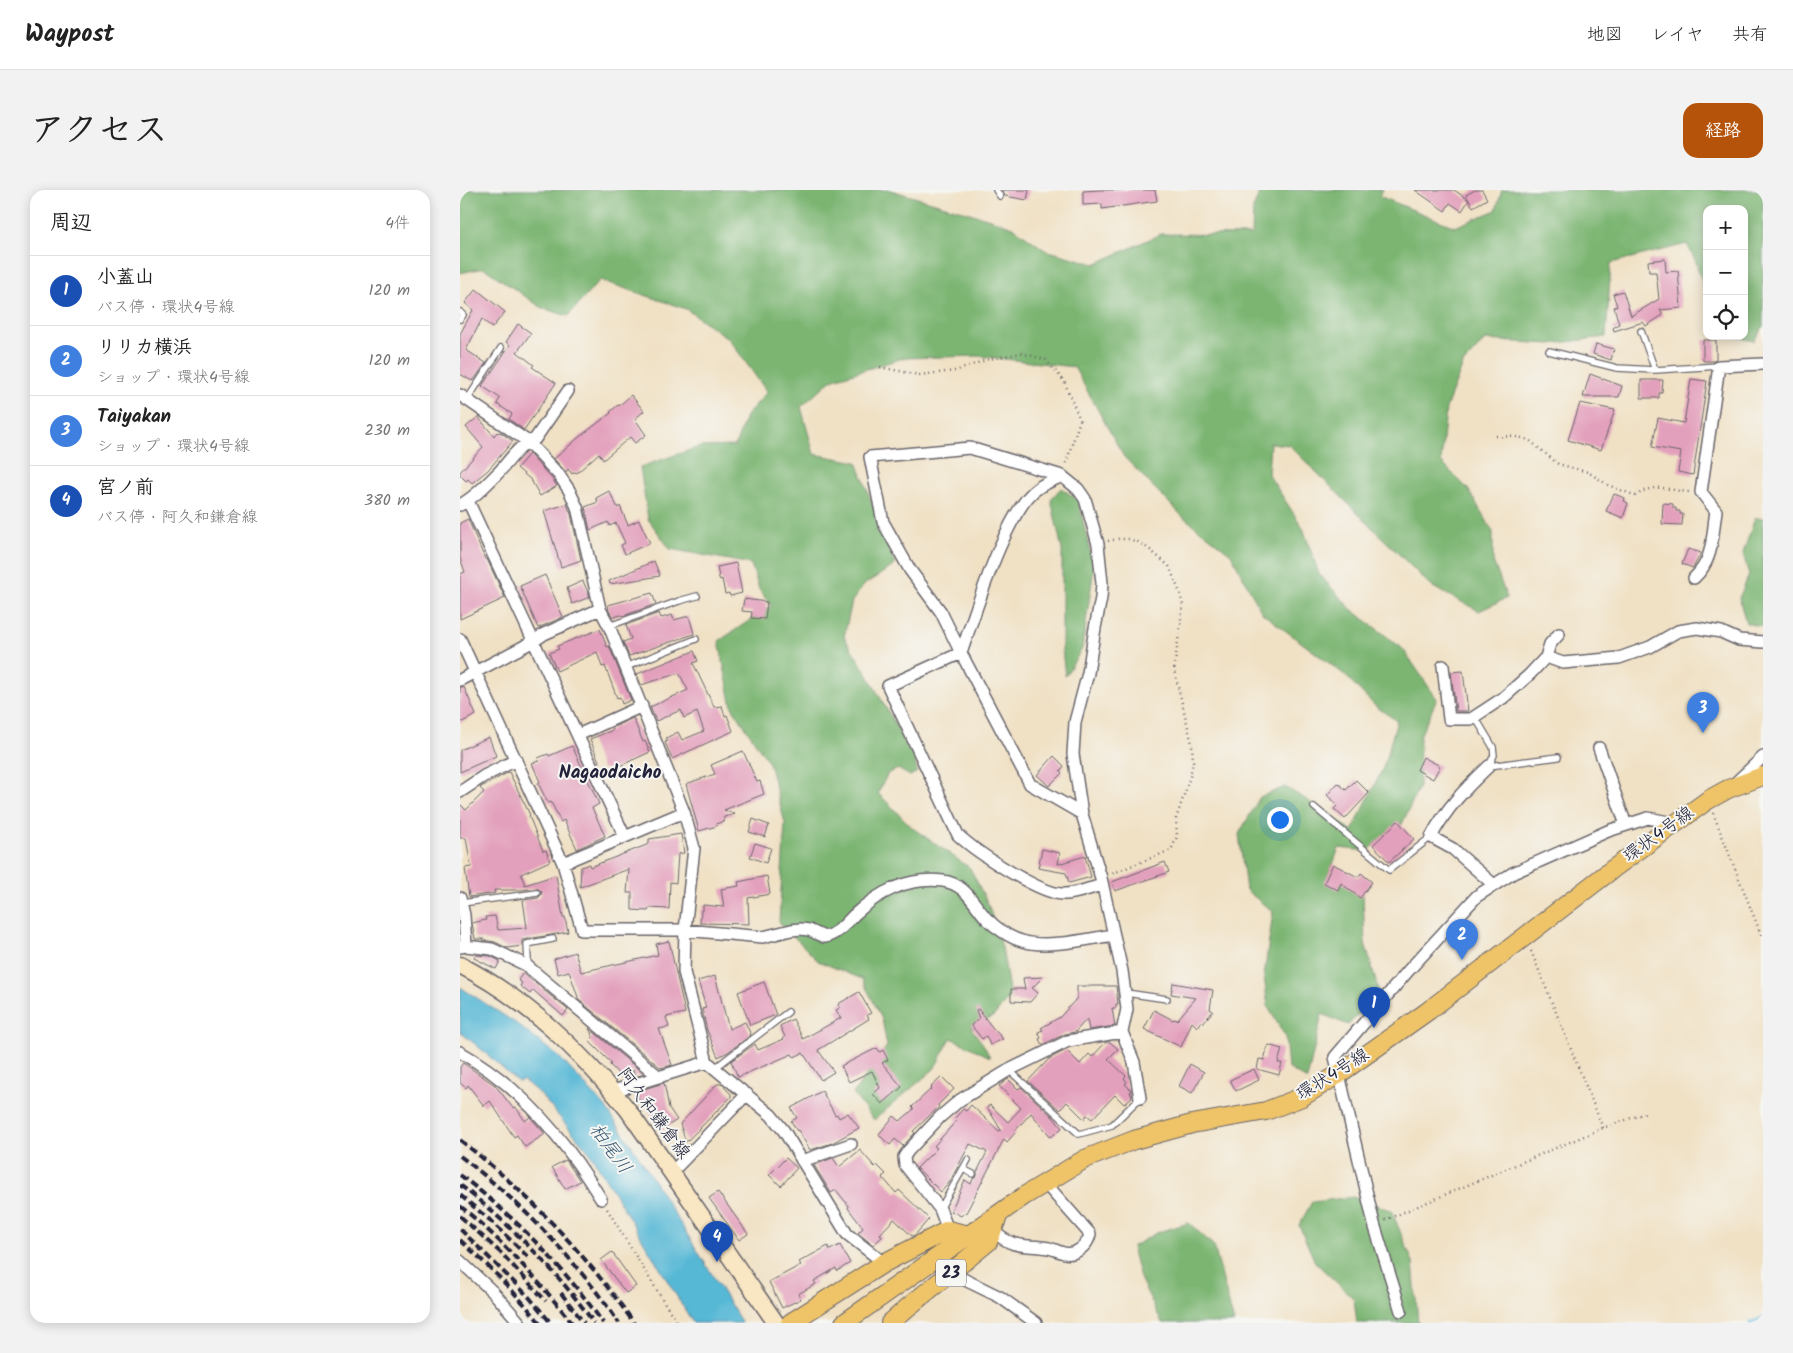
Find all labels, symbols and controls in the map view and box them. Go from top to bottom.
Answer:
text: Waypost [25,15,114,54]
text: 地図 [1587,21,1623,50]
text: レイヤ [1651,21,1704,50]
text: 共有 [1732,21,1768,50]
button: 経路 [1683,103,1763,158]
text: アクセス [30,104,168,160]
map controls [1703,205,1748,340]
button: + [1703,205,1748,250]
text: 周辺 [50,207,92,240]
text: 4件 [385,211,410,236]
button: − [1703,250,1748,295]
text: 小蓋山 [97,263,154,293]
text: 1 [64,278,68,303]
text: 120 m [369,278,410,303]
text: バス停 · 環状4号線 [97,295,234,320]
button: locate [1703,295,1748,340]
text: リリカ横浜 [97,333,192,363]
text: 2 [61,348,71,373]
text: 120 m [369,348,410,373]
text: ショップ · 環状4号線 [97,365,250,390]
text: Taiyakan [97,402,171,432]
text: 3 [62,418,70,443]
text: 230 m [364,418,410,443]
text: ショップ · 環状4号線 [97,434,250,459]
text: 宮ノ前 [97,473,154,503]
text: 4 [62,488,70,513]
text: 380 m [364,488,410,513]
text: バス停 · 阿久和鎌倉線 [97,505,258,530]
pin: 3 [1687,692,1719,733]
district label: Nagaodaicho [559,758,662,788]
street label: 環状4号線 [1617,799,1701,871]
your location [1267,807,1293,833]
pin: 2 [1446,919,1478,960]
pin: 1 [1358,987,1390,1028]
street label: 環状4号線 [1291,1041,1375,1109]
street label: 阿久和鎌倉線 [609,1062,697,1166]
water label: 柏尾川 [581,1117,639,1181]
pin: 4 [701,1221,733,1262]
road number: 23 [936,1260,966,1286]

